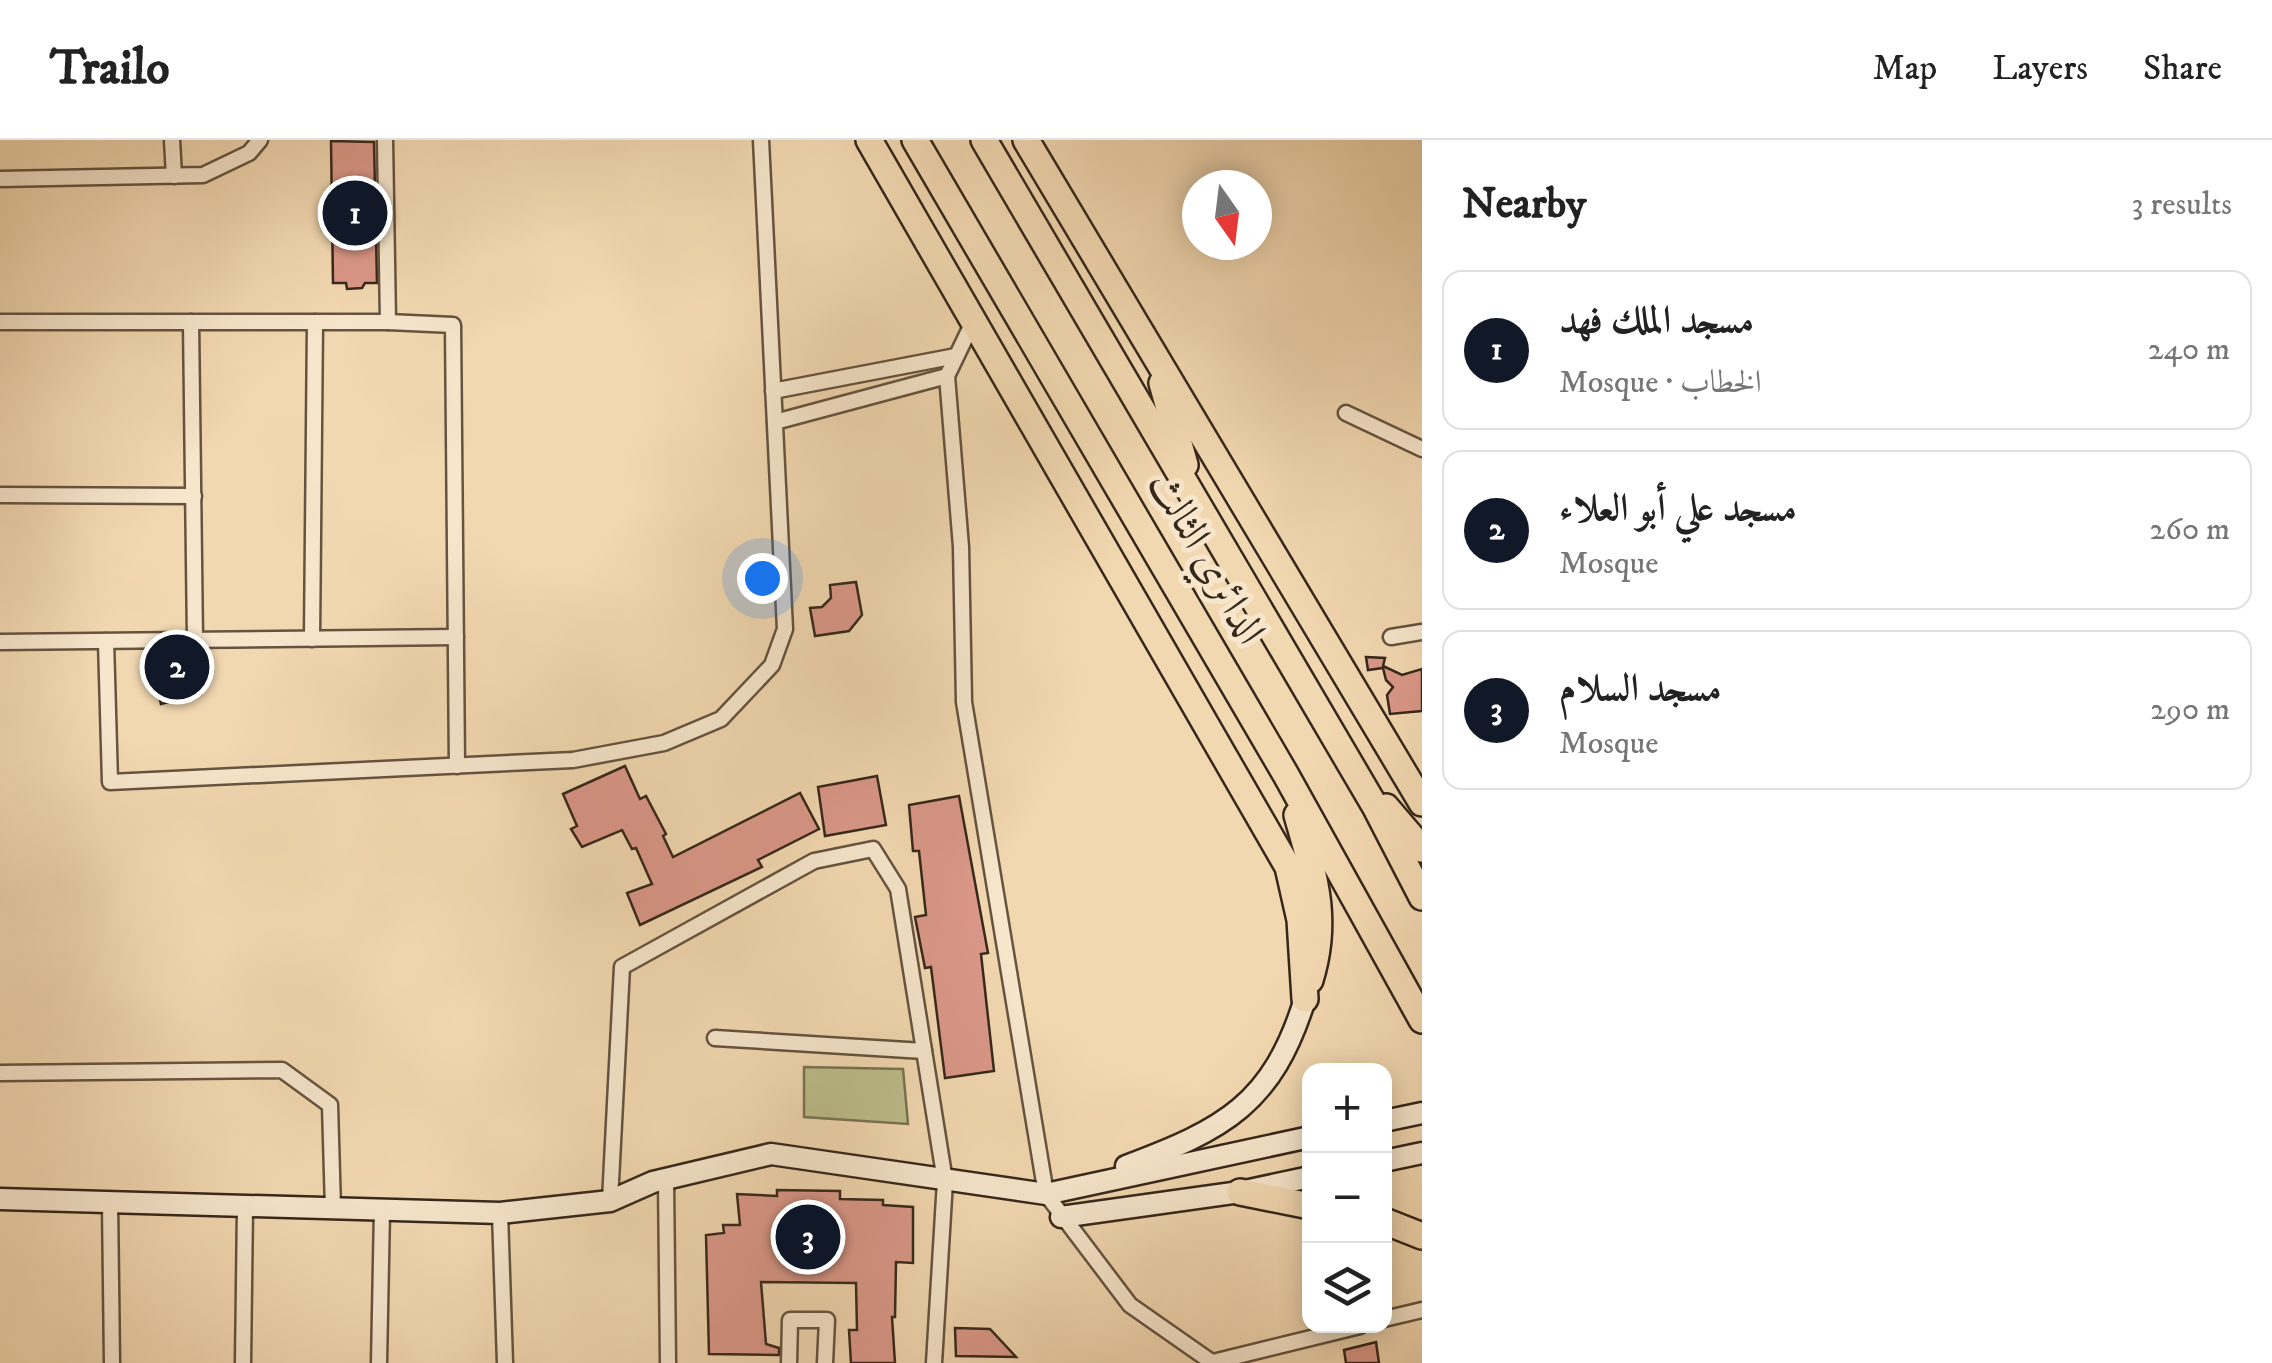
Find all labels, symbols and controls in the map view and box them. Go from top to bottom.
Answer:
text: Trailo [50,39,170,99]
text: Map [1873,47,1937,91]
text: Layers [1992,47,2088,91]
text: Share [2143,47,2222,91]
north arrow [1182,170,1272,260]
pin: 1 [322,176,388,250]
text: Nearby [1462,179,1586,231]
text: 3 results [2131,185,2232,225]
text: مسجد الملك فهد [1559,297,1754,345]
text: 1 [1491,330,1502,370]
text: 240 m [2148,330,2230,370]
text: Mosque · الخطاب [1559,363,1762,403]
street label: الدائري الثالث [1132,462,1276,656]
text: مسجد علي أبو العلاء [1559,485,1797,533]
text: 2 [1489,510,1504,550]
text: 260 m [2150,510,2230,550]
text: Mosque [1559,544,1659,584]
your location [737,553,788,604]
pin: 2 [144,630,210,704]
text: مسجد السلام [1559,665,1722,713]
text: 3 [1491,690,1502,730]
text: 290 m [2150,690,2230,730]
text: Mosque [1559,724,1659,764]
map controls [1302,1063,1392,1333]
button: + [1302,1063,1392,1153]
button: − [1302,1153,1392,1243]
pin: 3 [776,1200,840,1274]
button: layers [1302,1243,1392,1333]

